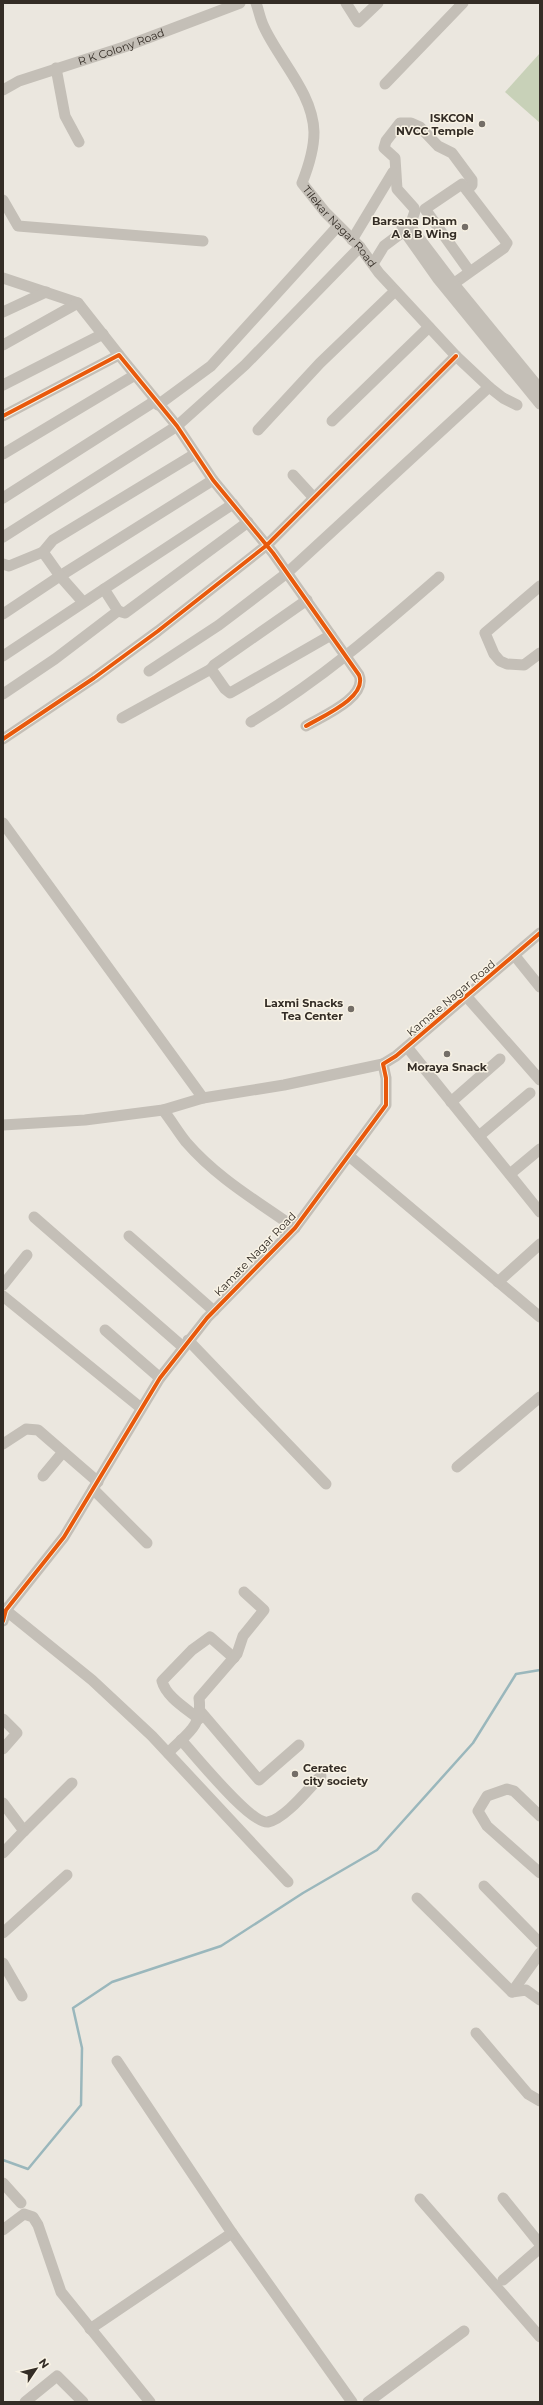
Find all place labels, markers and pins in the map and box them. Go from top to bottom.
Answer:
place label: ISKCON NVCC Temple [396,111,474,138]
marker: ISKCON NVCC Temple [477,119,487,129]
place label: Barsana Dham A & B Wing [372,214,457,241]
marker: Barsana Dham A & B Wing [460,222,470,232]
place label: Laxmi Snacks Tea Center [264,996,343,1023]
marker: Laxmi Snacks Tea Center [346,1004,356,1014]
marker: Moraya Snack [442,1049,452,1059]
place label: Moraya Snack [407,1060,488,1074]
place label: Ceratec city society [303,1761,368,1788]
marker: Ceratec city society [290,1769,300,1779]

